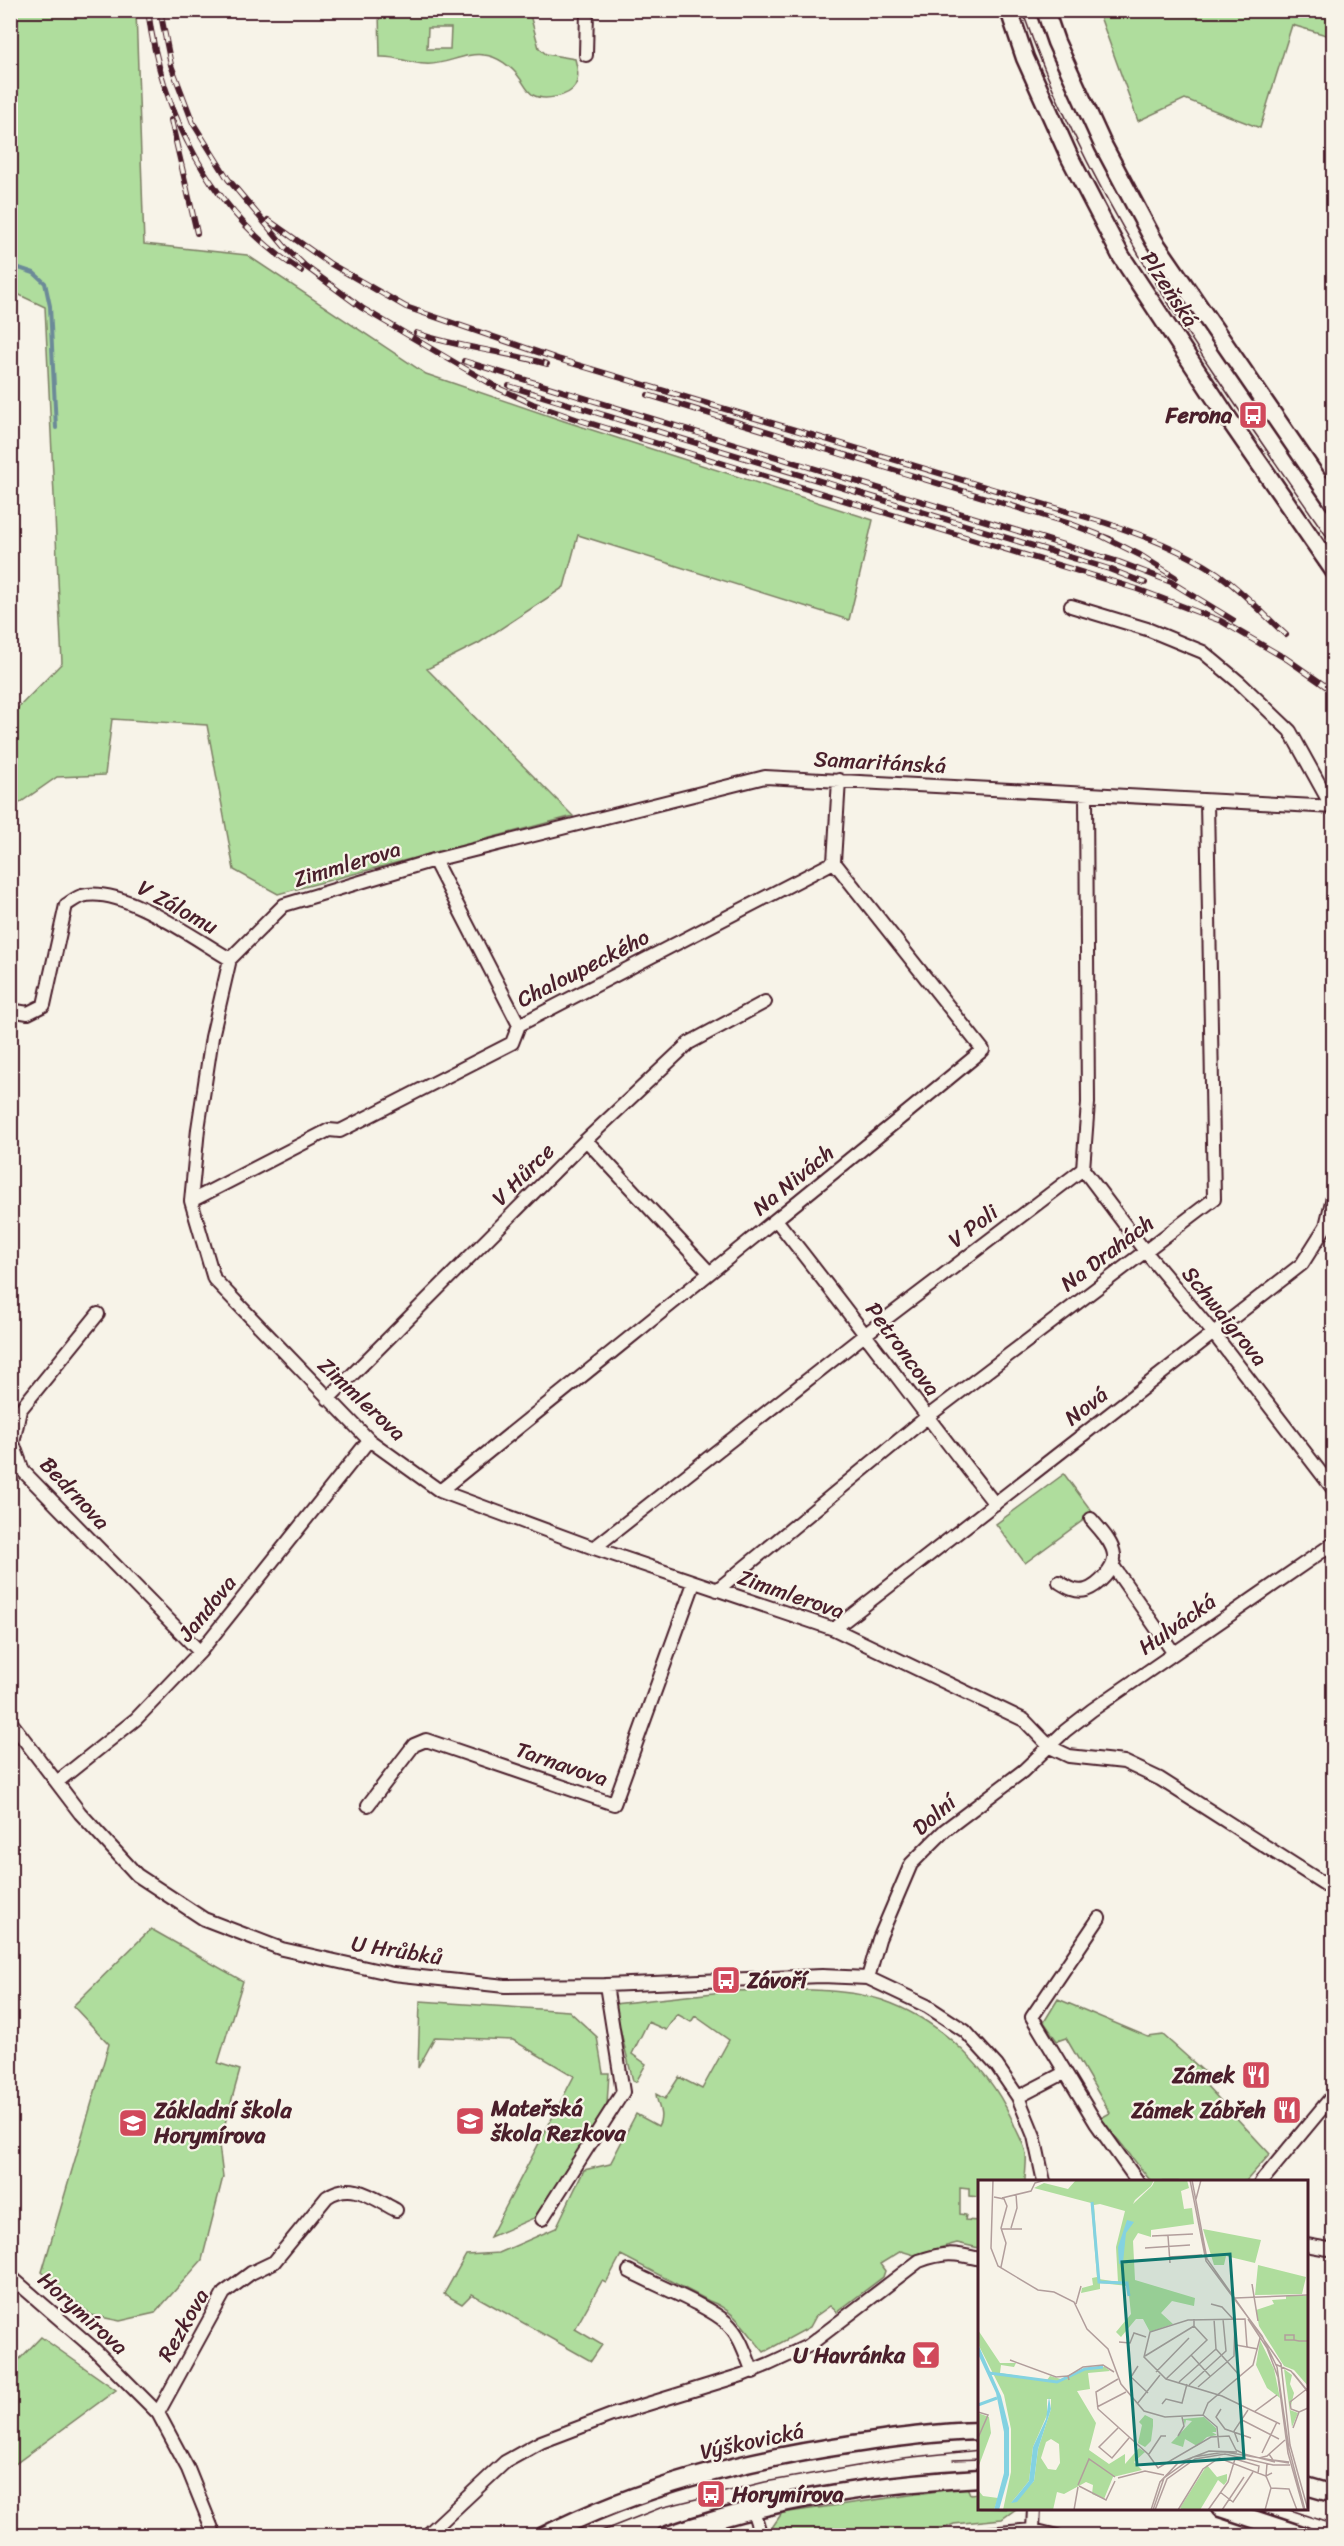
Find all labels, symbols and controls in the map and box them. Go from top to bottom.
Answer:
street label: Plzeňská [1130,243,1210,335]
place label: Ferona [1165,396,1233,435]
bus stop icon: Ferona [1237,399,1269,431]
street label: Samaritánská [813,739,947,785]
street label: Zimmlerova [288,829,406,899]
street label: V Zálomu [130,869,226,945]
street label: Chaloupeckého [509,918,657,1018]
street label: V Hůrce [482,1133,564,1215]
street label: Na Nivách [743,1134,843,1226]
street label: V Poli [939,1193,1008,1258]
street label: Na Drahách [1051,1204,1163,1302]
street label: Schwaigrova [1172,1257,1278,1375]
street label: Petroncova [855,1293,951,1405]
street label: Zimmlerova [308,1347,416,1451]
street label: Nová [1055,1376,1117,1436]
street label: Bedrnova [30,1447,120,1539]
street label: Zimmlerova [732,1558,850,1630]
street label: Jandova [167,1566,246,1651]
street label: Hulvácká [1130,1583,1224,1665]
street label: Tarnavova [510,1730,614,1798]
street label: Dolní [903,1782,967,1846]
street label: U Hrůbků [349,1924,446,1976]
place label: Závoří [746,1961,809,2000]
bus stop icon: Závoří [710,1964,742,1996]
place label: Zámek [1171,2056,1235,2095]
restaurant icon: Zámek [1240,2059,1272,2091]
place label: Mateřská škola Rezkova [490,2089,627,2153]
place label: Základní škola Horymírova [153,2091,293,2155]
place label: Zámek Zábřeh [1130,2091,1266,2130]
restaurant icon: Zámek Zábřeh [1271,2094,1303,2126]
school or university icon: Mateřská škola Rezkova [454,2105,486,2137]
school or university icon: Základní škola Horymírova [117,2107,149,2139]
inset map [978,2180,1308,2510]
street label: Horymírova [28,2261,138,2365]
street label: Rezkova [146,2281,220,2369]
place label: U Havránka [793,2336,906,2375]
bar icon: U Havránka [910,2339,942,2371]
street label: Výškovická [696,2411,808,2471]
place label: Horymírova [731,2475,845,2514]
bus stop icon: Horymírova [695,2478,727,2510]

